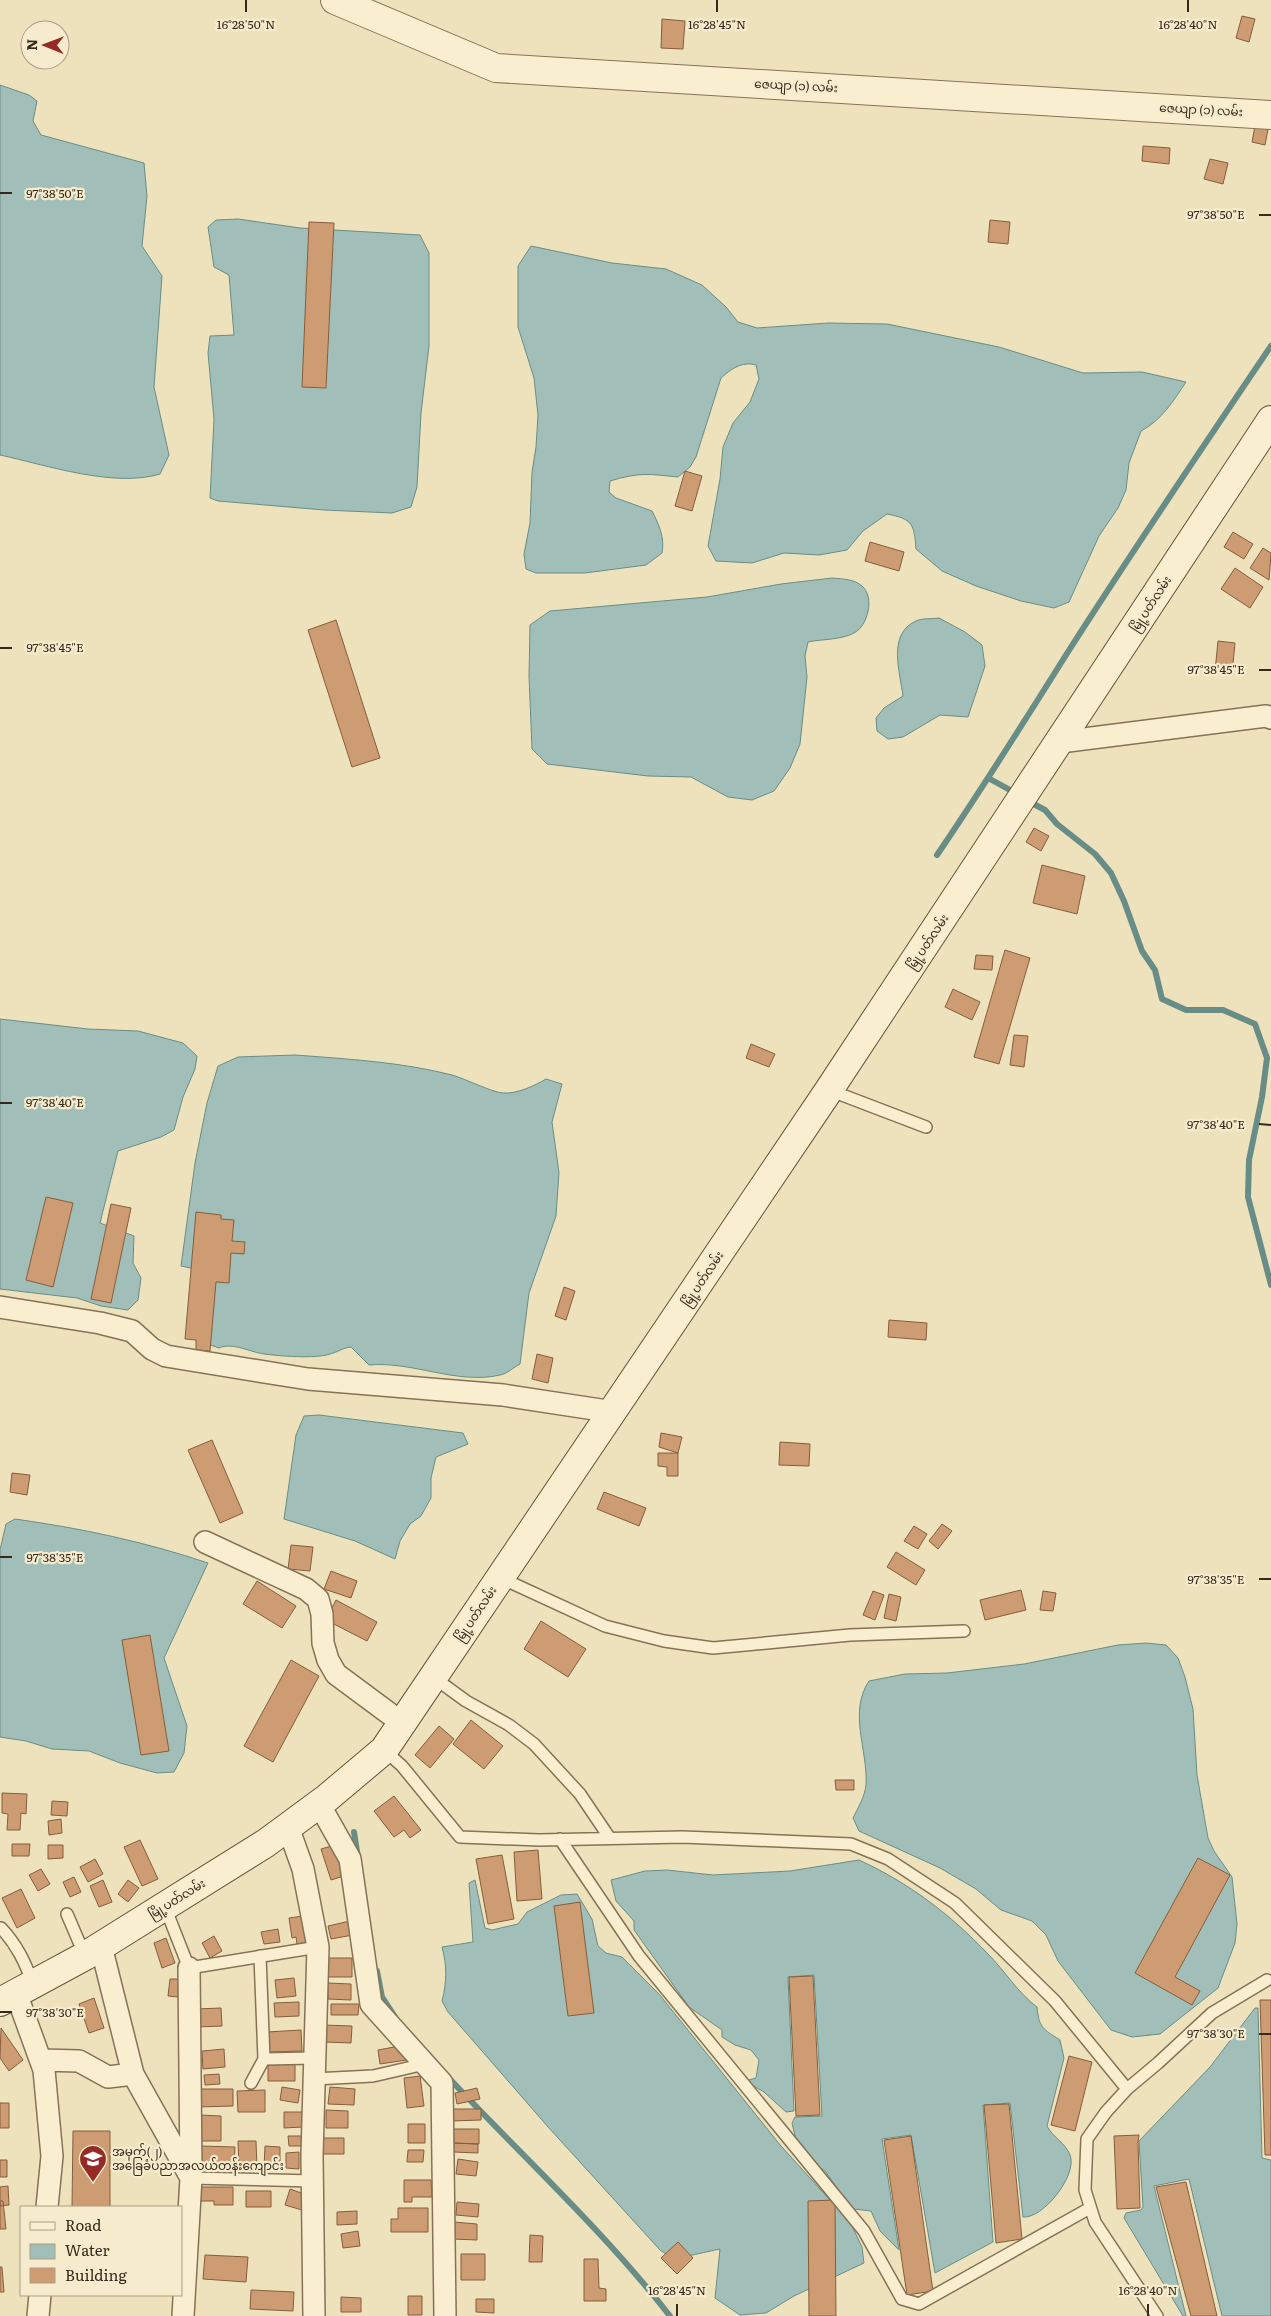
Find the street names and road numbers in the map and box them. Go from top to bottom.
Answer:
street label: ဇေယျာ (၁) လမ်း [754,74,838,98]
street label: ဇေယျာ (၁) လမ်း [1159,98,1243,122]
street label: မြို့ပတ်လမ်း [1125,572,1177,636]
street label: မြို့ပတ်လမ်း [902,910,954,974]
street label: မြို့ပတ်လမ်း [677,1247,729,1311]
street label: မြို့ပတ်လမ်း [450,1582,502,1646]
street label: မြို့ပတ်လမ်း [145,1874,209,1924]

